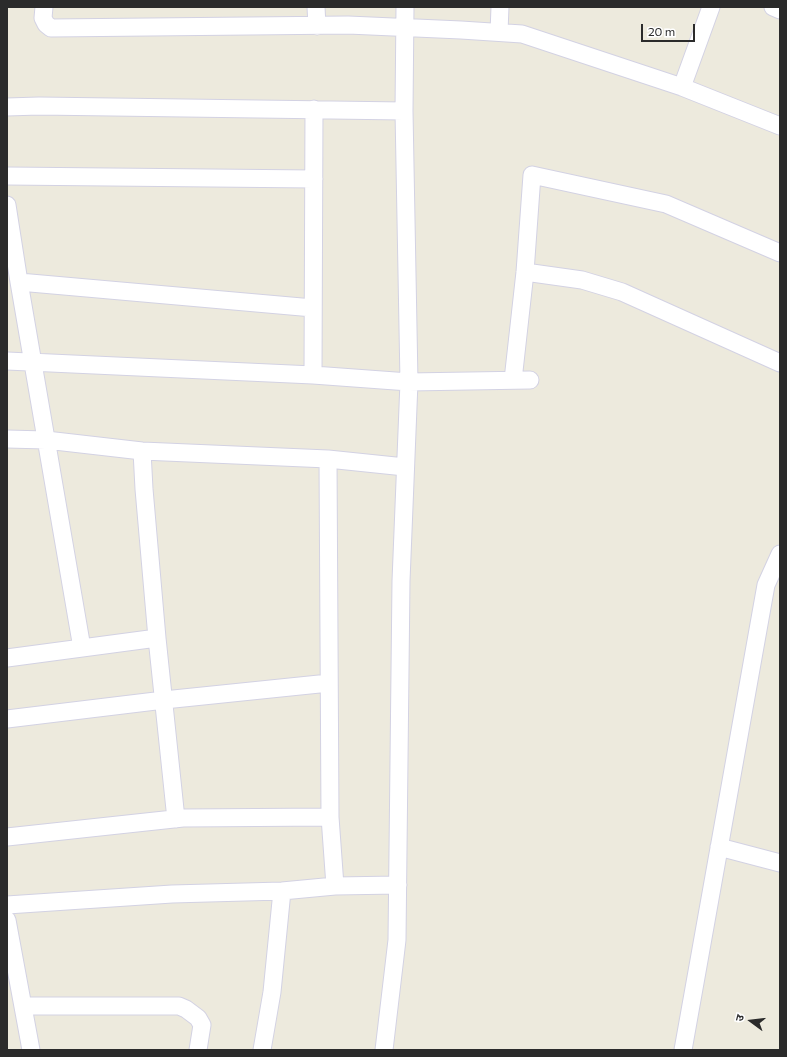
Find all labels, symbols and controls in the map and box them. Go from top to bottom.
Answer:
scale bar [643,16,697,42]
text: 20 m [648,24,675,38]
north arrow [731,1001,771,1041]
text: उ [732,1013,746,1023]

